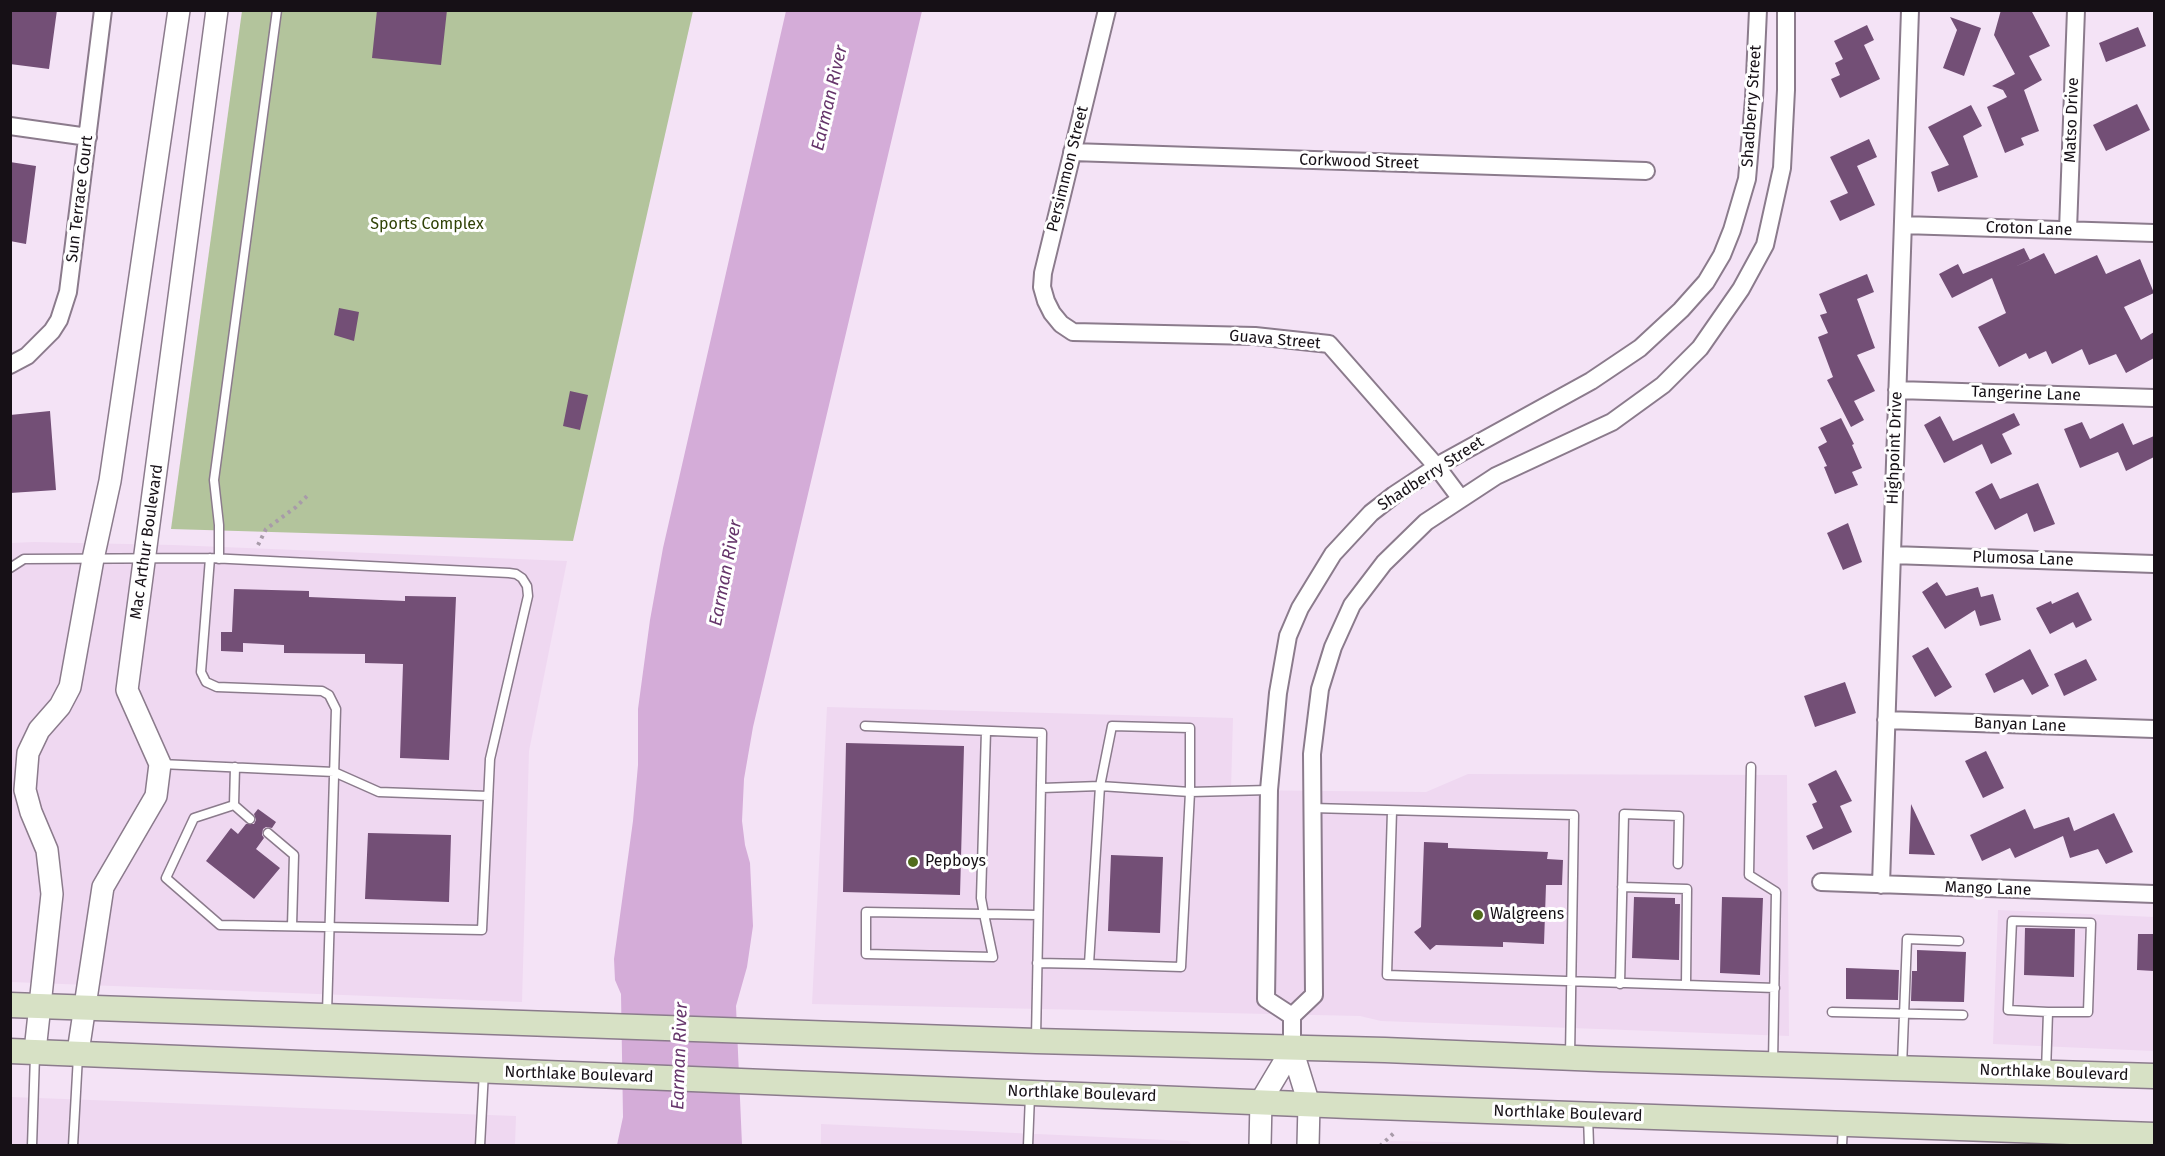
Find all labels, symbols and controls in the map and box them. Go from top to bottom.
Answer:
water label: Earman River [807,43,853,153]
street label: Shadberry Street [1738,44,1766,168]
street label: Matso Drive [2061,77,2083,163]
street label: Persimmon Street [1043,104,1093,234]
street label: Sun Terrace Court [63,134,97,264]
street label: Corkwood Street [1299,150,1419,174]
park label: Sports Complex [370,215,484,235]
street label: Croton Lane [1985,218,2073,240]
street label: Guava Street [1228,326,1322,354]
street label: Tangerine Lane [1971,382,2081,406]
street label: Highpoint Drive [1883,391,1907,505]
street label: Shadberry Street [1374,433,1488,515]
street label: Mac Arthur Boulevard [127,463,167,621]
water label: Earman River [705,518,747,628]
street label: Plumosa Lane [1972,548,2074,570]
street label: Banyan Lane [1974,714,2066,736]
place label: Pepboys [925,852,986,872]
marker: Pepboys [906,855,920,869]
street label: Mango Lane [1944,878,2032,900]
place label: Walgreens [1490,905,1564,925]
marker: Walgreens [1471,908,1485,922]
water label: Earman River [667,1002,693,1110]
street label: Northlake Boulevard [1979,1061,2129,1085]
street label: Northlake Boulevard [504,1063,654,1087]
street label: Northlake Boulevard [1007,1082,1157,1106]
street label: Northlake Boulevard [1493,1102,1643,1126]

